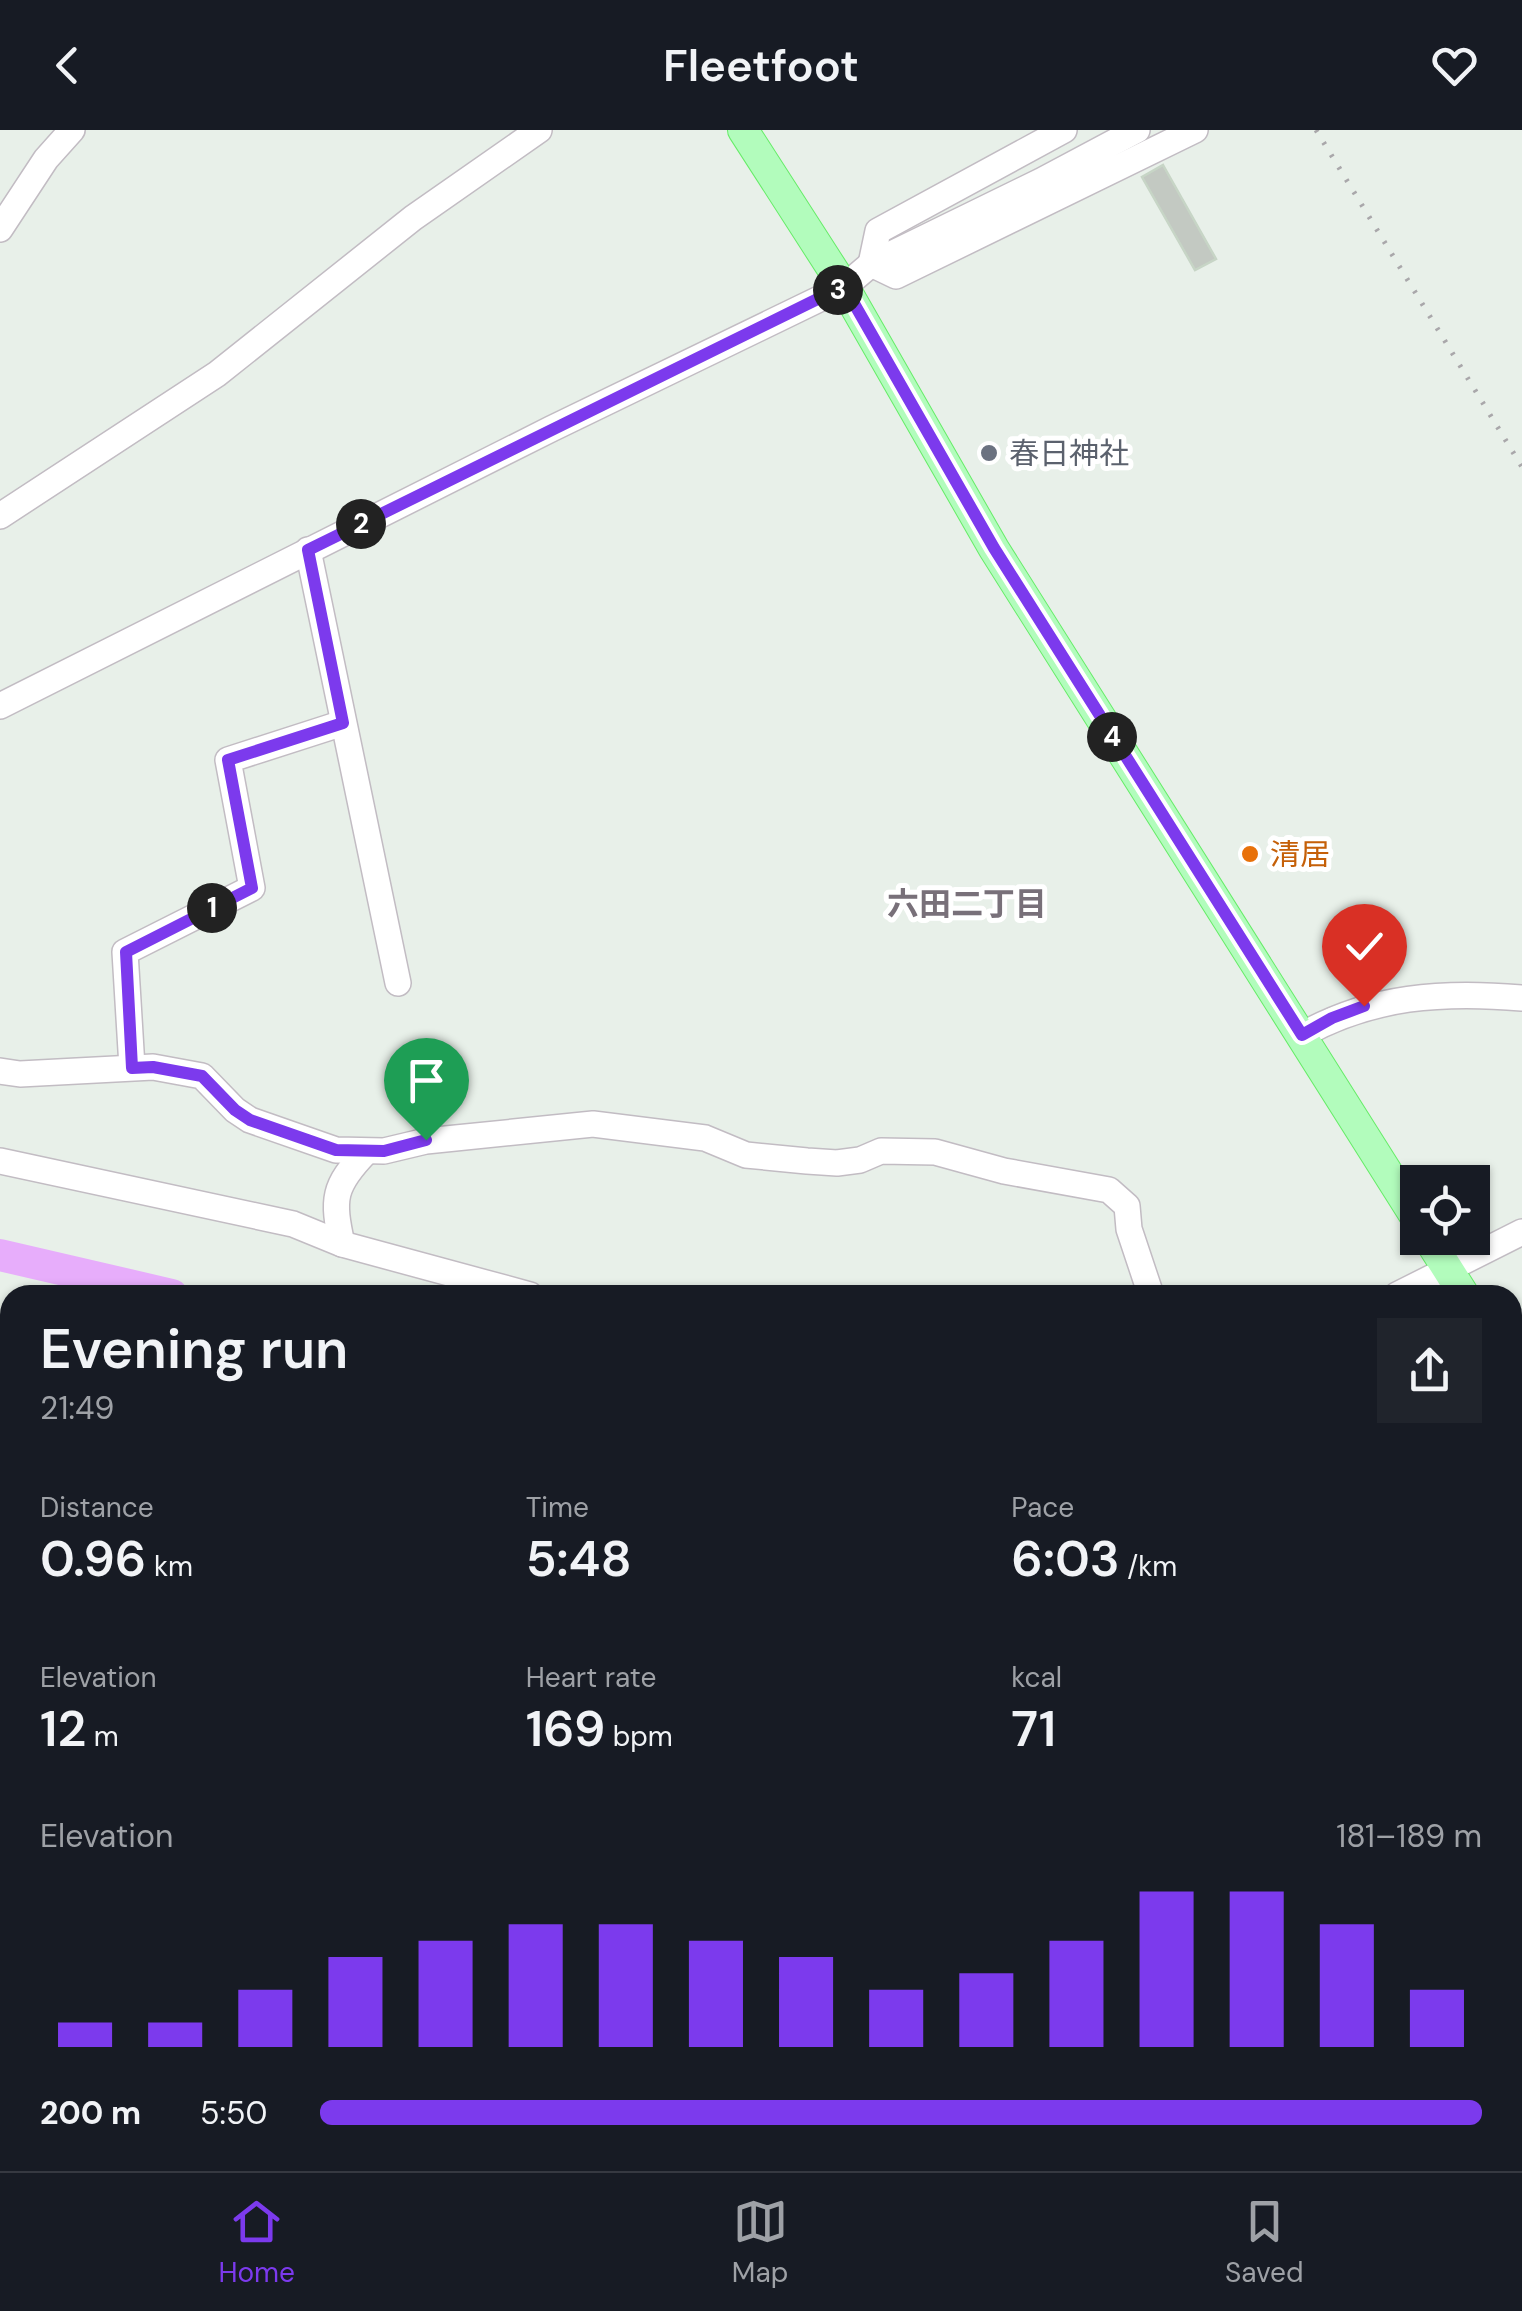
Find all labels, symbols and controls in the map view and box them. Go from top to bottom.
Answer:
text: Fleetfoot [663,36,859,95]
icon: back [40,38,95,93]
icon: heart [1427,38,1482,93]
pin: 3 [813,265,863,315]
text: 3 [830,271,846,308]
place label: 春日神社 [1009,434,1129,473]
marker: 春日神社 [978,442,1000,464]
pin: 2 [336,499,386,549]
text: 2 [353,505,369,542]
pin: 4 [1087,712,1137,762]
text: 4 [1103,718,1121,755]
place label: 清居 [1270,835,1330,874]
marker: 清居 [1239,843,1261,865]
pin: 1 [187,883,237,933]
district label: 六田二丁目 [887,883,1047,925]
text: 1 [207,889,217,926]
pin [1322,904,1407,1007]
icon: check [1337,919,1392,974]
pin [384,1038,469,1141]
icon: arrive [399,1053,454,1108]
map controls [1400,1165,1490,1255]
button: locate [1400,1165,1490,1255]
text: Evening run [40,1313,348,1385]
button: share [1377,1318,1482,1423]
text: 21:49 [40,1387,114,1429]
text: Distance [40,1489,154,1526]
text: Time [526,1489,589,1526]
text: Pace [1011,1489,1074,1526]
text: 0.96 [40,1526,147,1592]
text: 5:48 [526,1526,632,1592]
text: 6:03 [1011,1526,1120,1592]
text: km [147,1548,193,1585]
text: /km [1120,1548,1177,1585]
text: Elevation [40,1659,157,1696]
text: Heart rate [526,1659,656,1696]
text: kcal [1011,1659,1062,1696]
text: 12 [40,1696,86,1762]
text: 169 [526,1696,605,1762]
text: 71 [1011,1696,1056,1762]
text: m [86,1718,119,1755]
text: bpm [605,1718,673,1755]
text: Elevation [40,1815,173,1857]
text: 181–189 m [1336,1815,1482,1857]
text: 200 m [40,2092,141,2134]
text: 5:50 [200,2092,267,2134]
tab: Home [218,2194,295,2291]
tab: Map [732,2194,788,2291]
tab: Saved [1225,2194,1304,2291]

